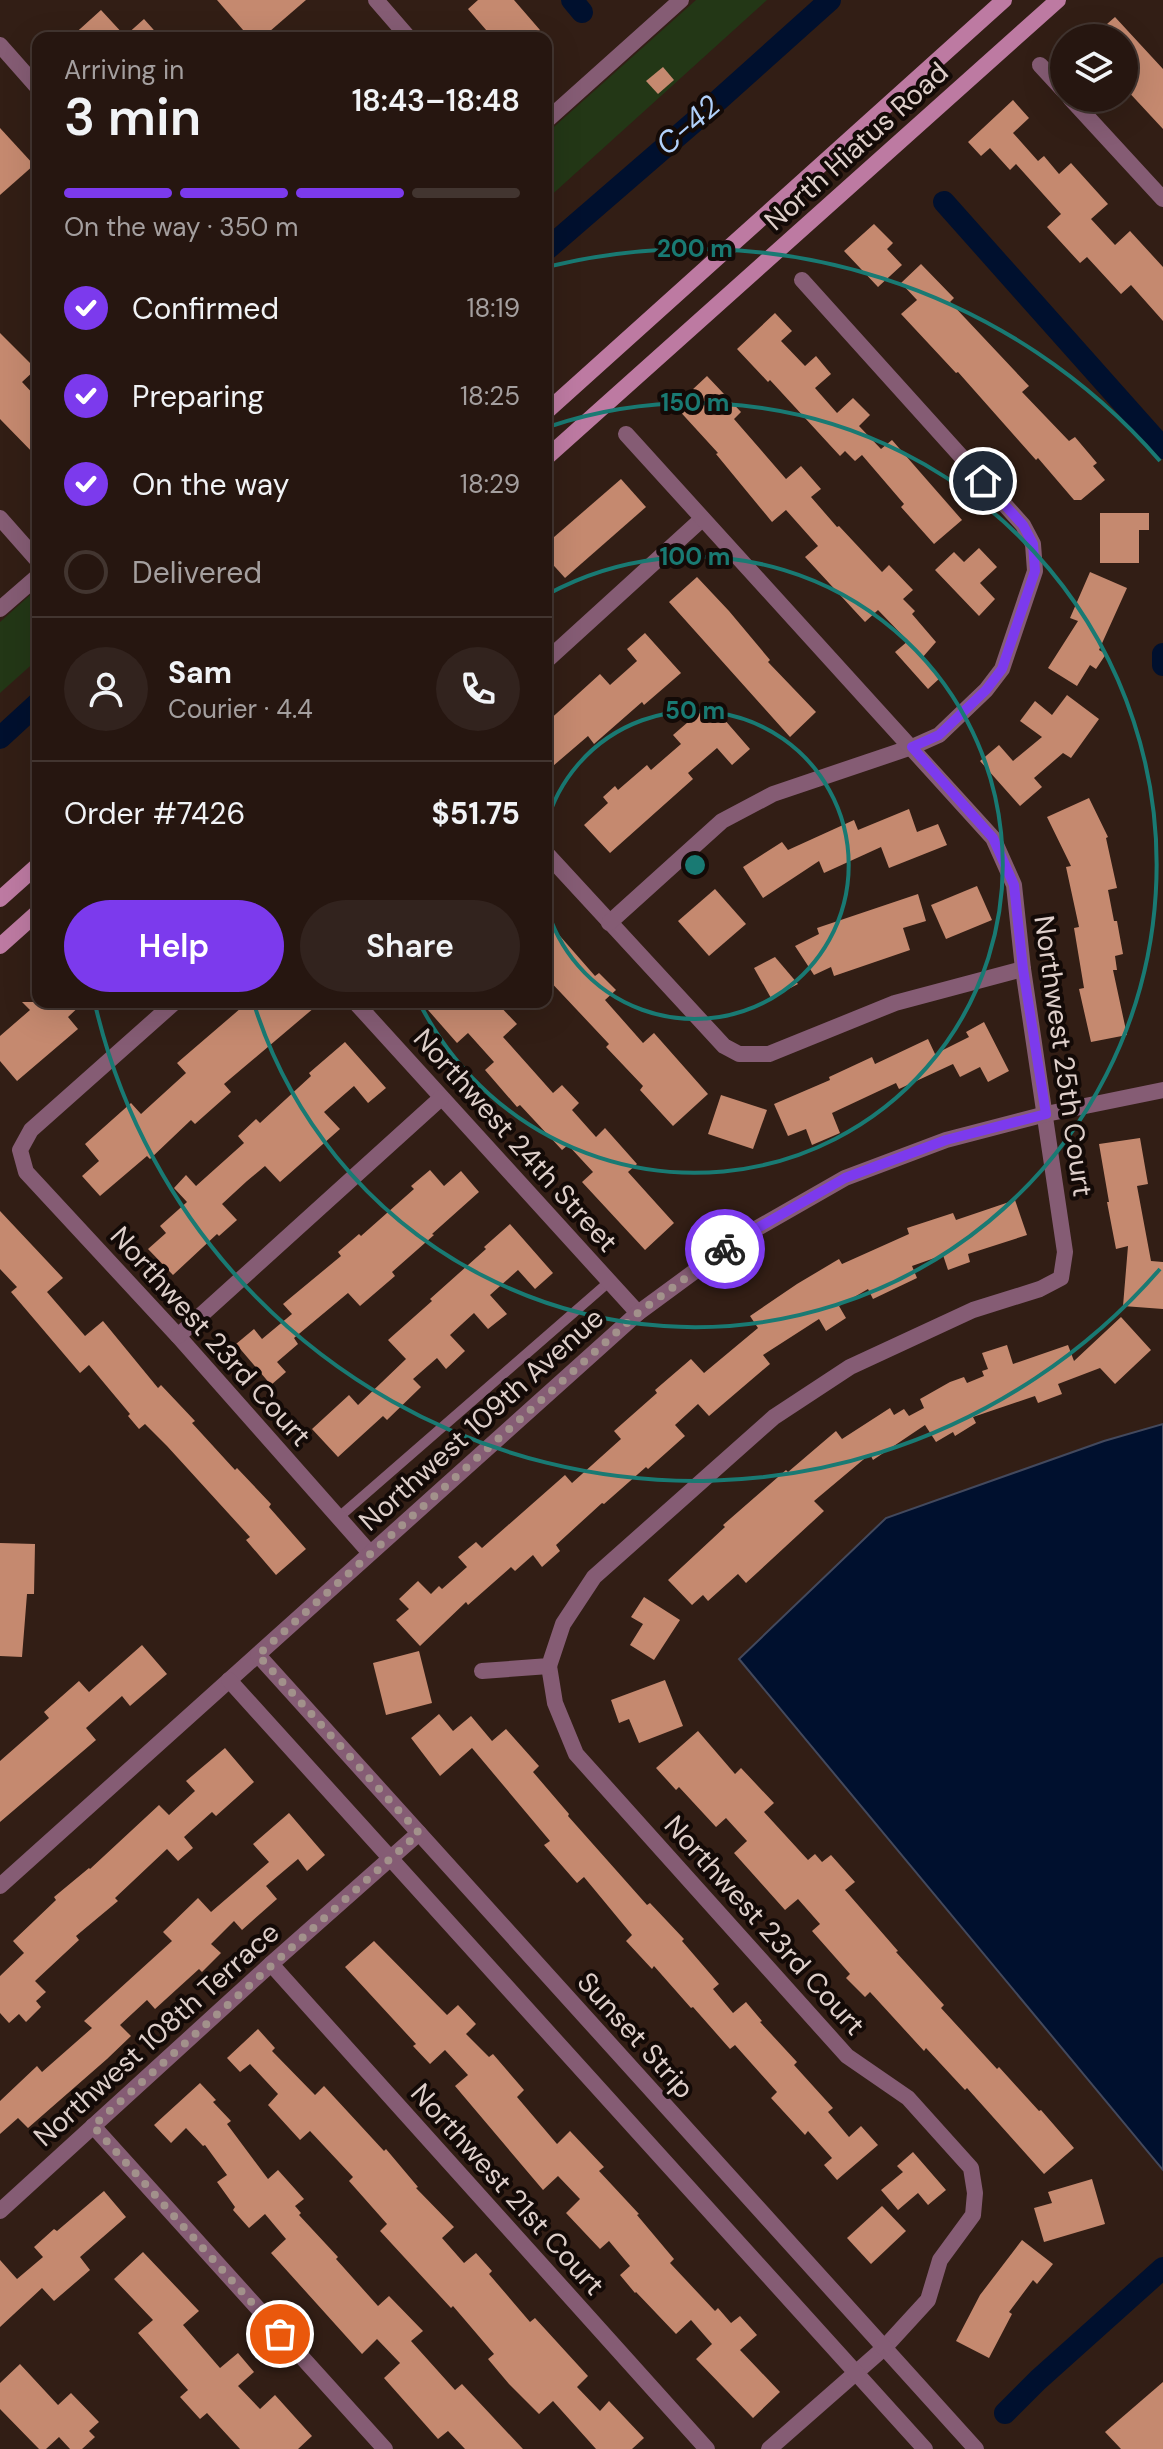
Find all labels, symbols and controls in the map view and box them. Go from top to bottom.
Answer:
map controls [1050,24,1138,112]
button: layers [1050,24,1138,112]
text: Arriving in [64,53,184,87]
street label: North Hiatus Road [757,54,956,239]
text: 18:43–18:48 [352,81,520,120]
text: 3 min [64,83,201,151]
water label: C-42 [647,86,728,163]
text: On the way · 350 m [64,210,298,244]
text: 200 m [657,233,733,264]
icon: check [64,286,108,330]
text: Confirmed [132,289,279,328]
text: 18:19 [466,291,520,325]
icon: check [64,374,108,418]
text: Preparing [132,377,264,416]
text: 18:25 [460,379,520,413]
text: 150 m [661,387,729,418]
pin [949,447,1017,515]
icon: home [961,459,1005,503]
icon: check [64,462,108,506]
text: On the way [132,465,289,504]
text: 18:29 [460,467,520,501]
text: 100 m [660,541,730,572]
text: Delivered [132,553,262,592]
button: person [64,647,148,731]
button: phone [436,647,520,731]
text: Sam [168,653,232,692]
text: Courier · 4.4 [168,692,313,726]
text: 50 m [665,695,725,726]
text: Order #7426 [64,794,245,833]
text: $51.75 [432,794,520,833]
centre of rings [681,851,709,879]
button: Help [64,900,284,992]
button: Share [300,900,520,992]
street label: Northwest 25th Court [1025,913,1102,1199]
street label: Northwest 24th Street [405,1021,626,1260]
courier [685,1209,765,1289]
street label: Northwest 23rd Court [102,1219,319,1454]
icon: bike [703,1227,747,1271]
street label: Northwest 109th Avenue [351,1300,612,1539]
street label: Northwest 23rd Court [656,1808,873,2043]
street label: Northwest 108th Terrace [26,1914,287,2155]
street label: Sunset Strip [569,1964,702,2106]
street label: Northwest 21st Court [403,2076,613,2303]
pin [246,2300,314,2368]
icon: bag [258,2312,302,2356]

